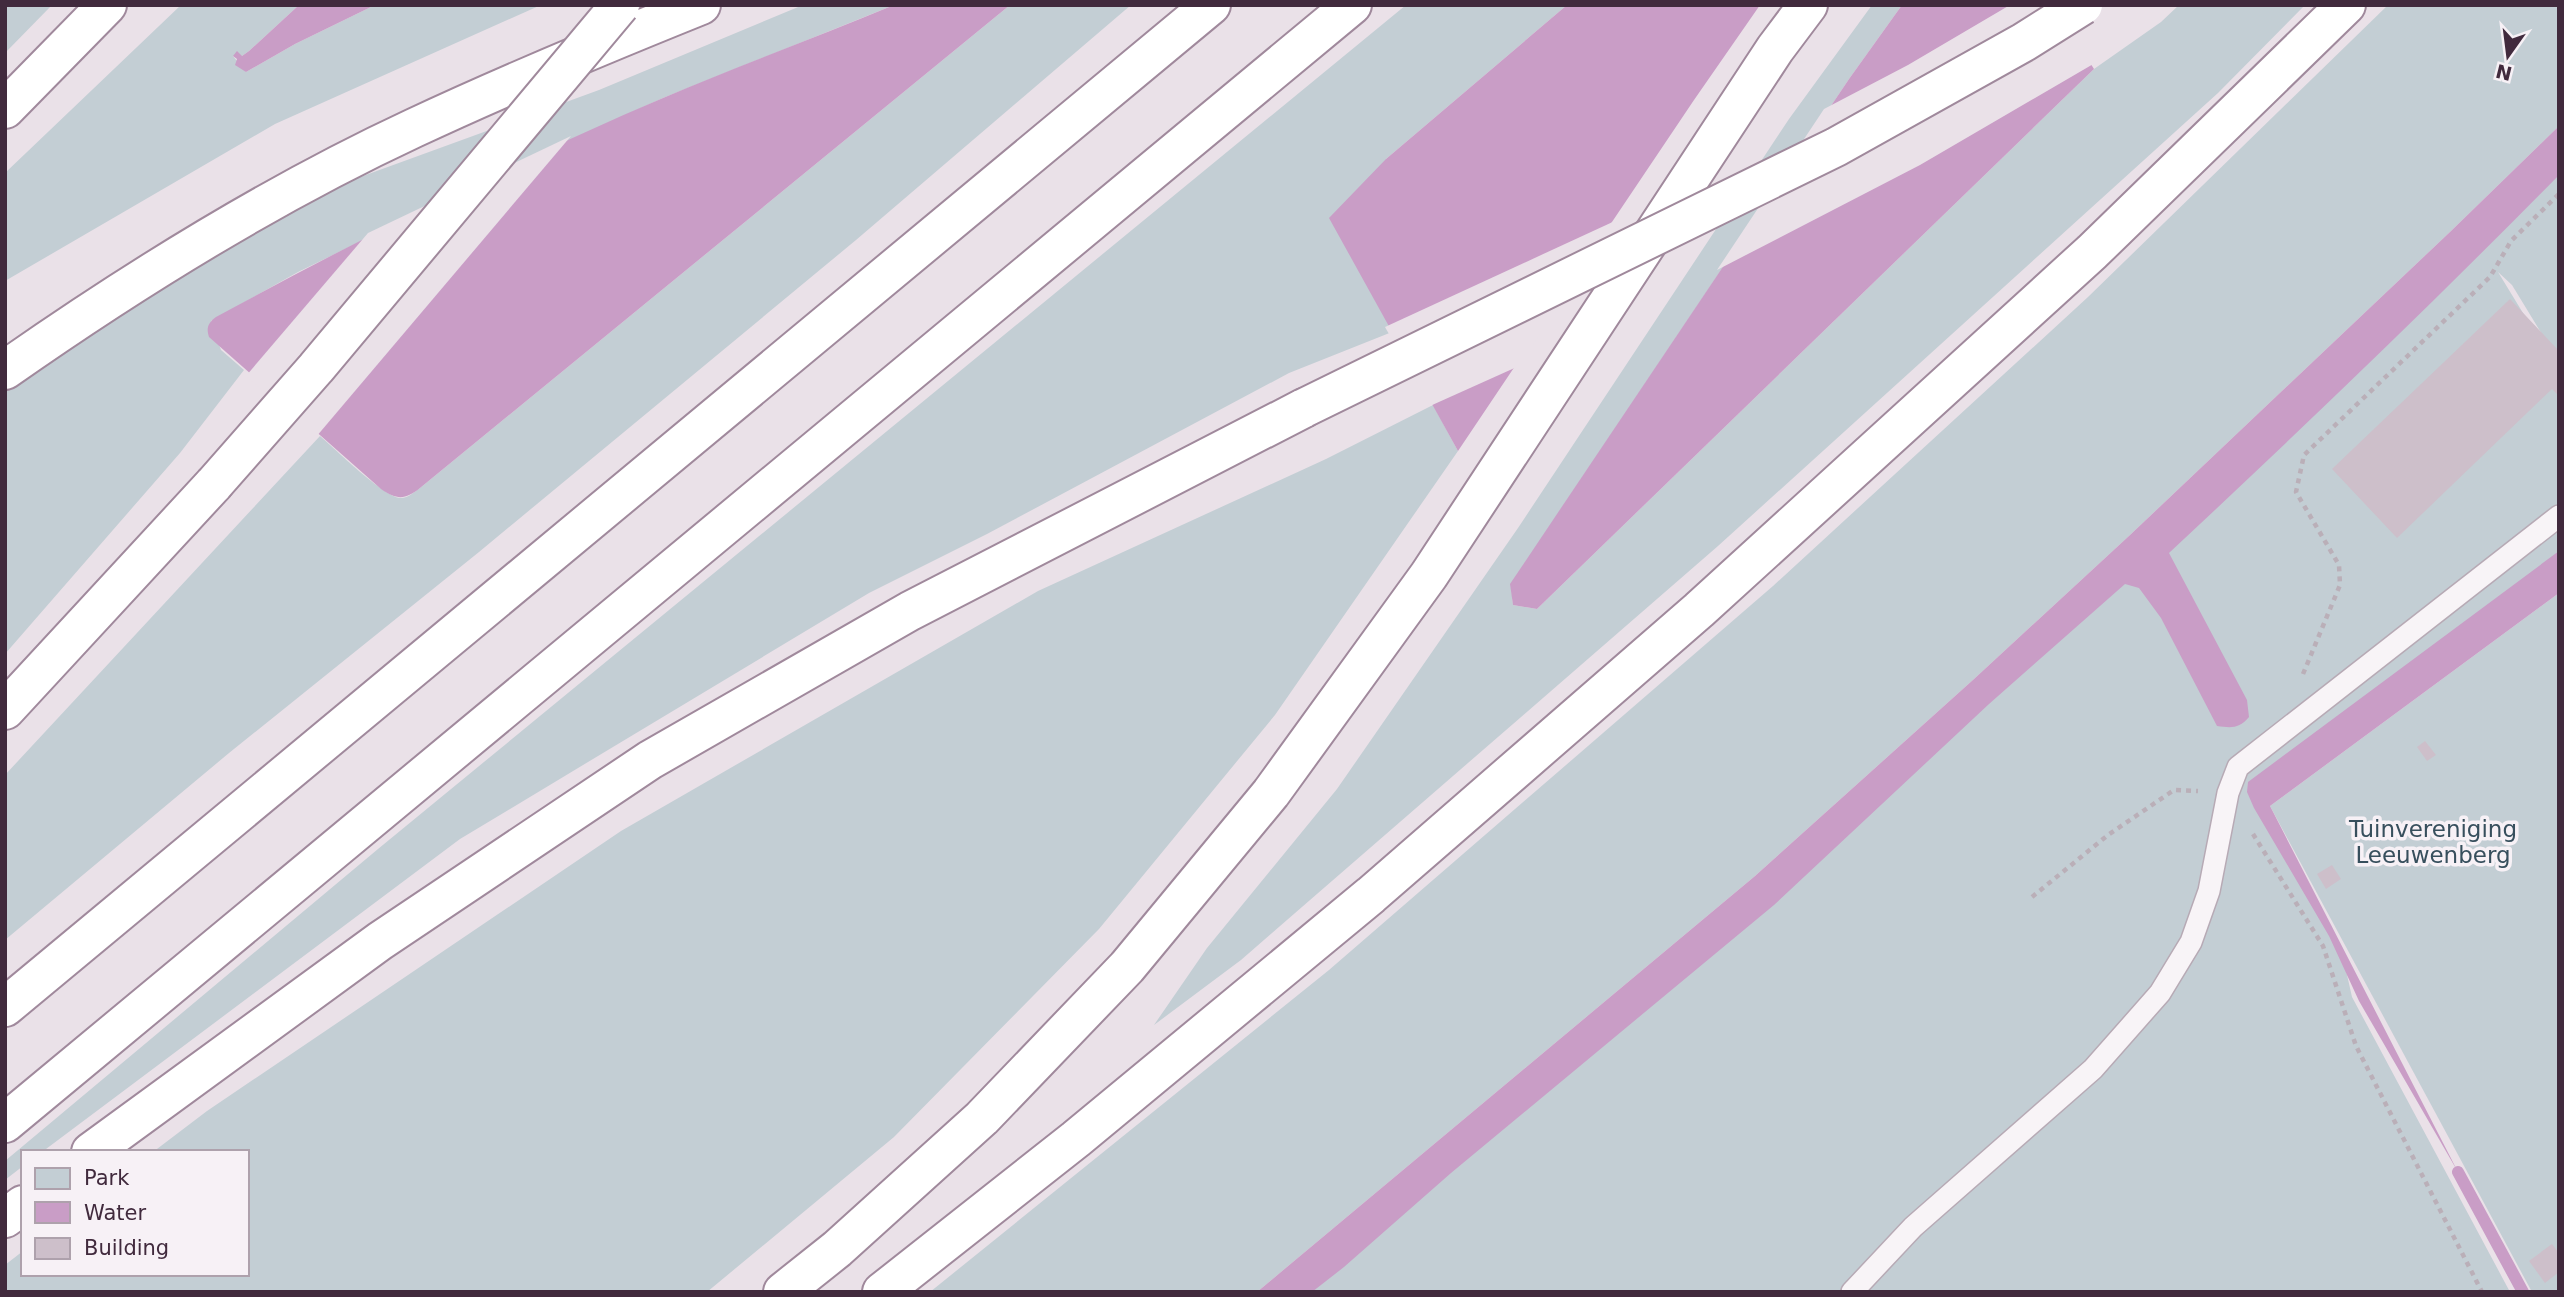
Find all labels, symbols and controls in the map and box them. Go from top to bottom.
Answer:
north arrow [2473,21,2543,91]
text: N [2494,60,2514,85]
park label: Tuinvereniging Leeuwenberg [2348,816,2517,868]
legend [21,1150,248,1276]
text: Park [84,1166,130,1190]
text: Water [84,1201,146,1225]
text: Building [84,1236,169,1260]

